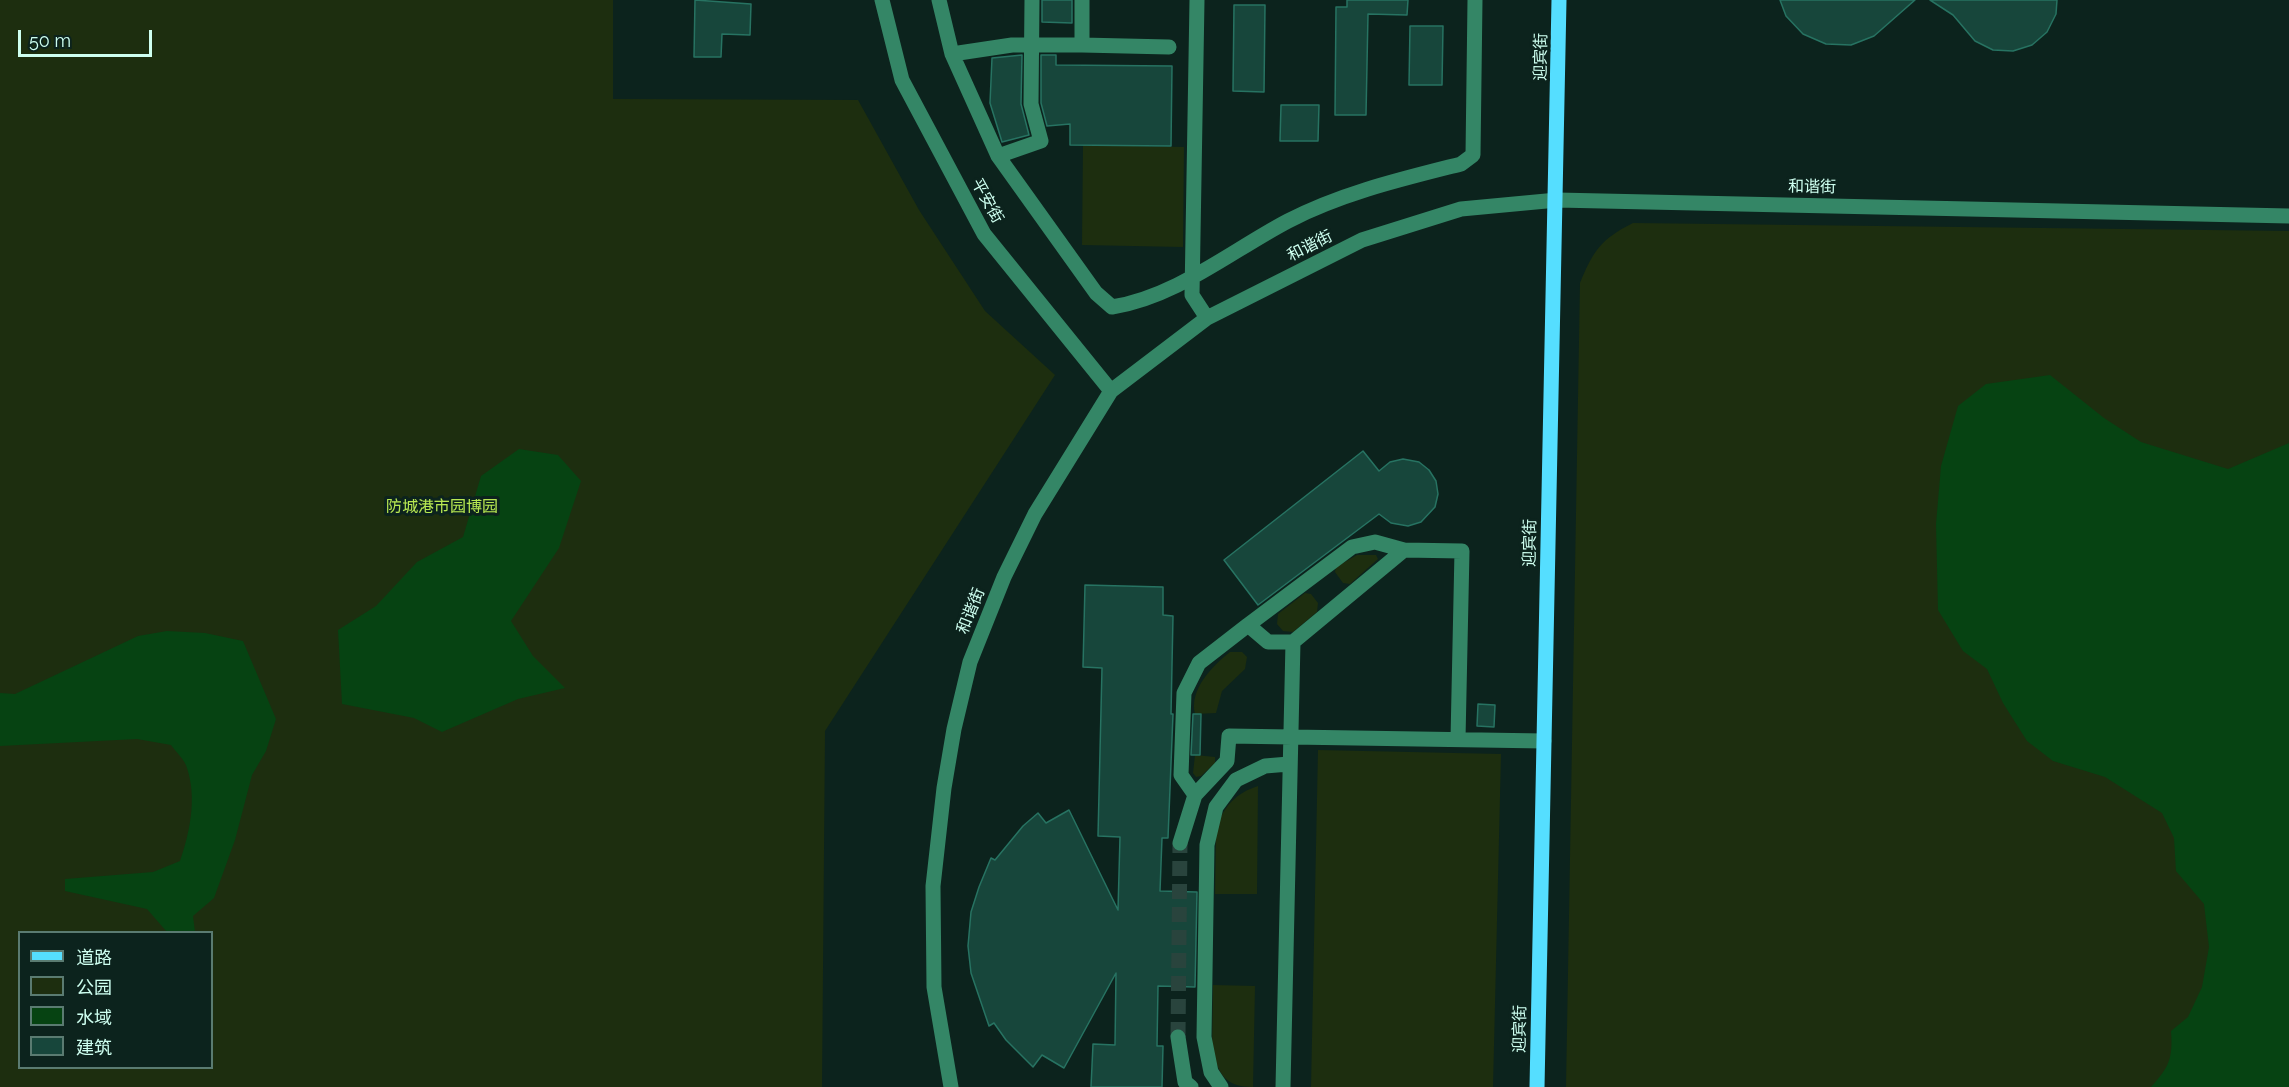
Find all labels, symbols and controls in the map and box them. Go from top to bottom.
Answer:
scale bar [21,18,154,56]
text: 50 m [29,30,71,51]
street label: 迎宾街 [1531,33,1551,81]
street label: 平安街 [967,175,1007,227]
street label: 和谐街 [1788,177,1836,197]
street label: 和谐街 [1284,227,1336,265]
park label: 防城港市园博园 [386,497,498,517]
street label: 迎宾街 [1520,519,1540,567]
street label: 和谐街 [953,585,989,637]
legend [18,931,213,1069]
text: 道路 [76,947,112,968]
text: 公园 [76,977,112,998]
street label: 迎宾街 [1510,1005,1530,1053]
text: 水域 [76,1007,112,1028]
text: 建筑 [76,1037,112,1058]

